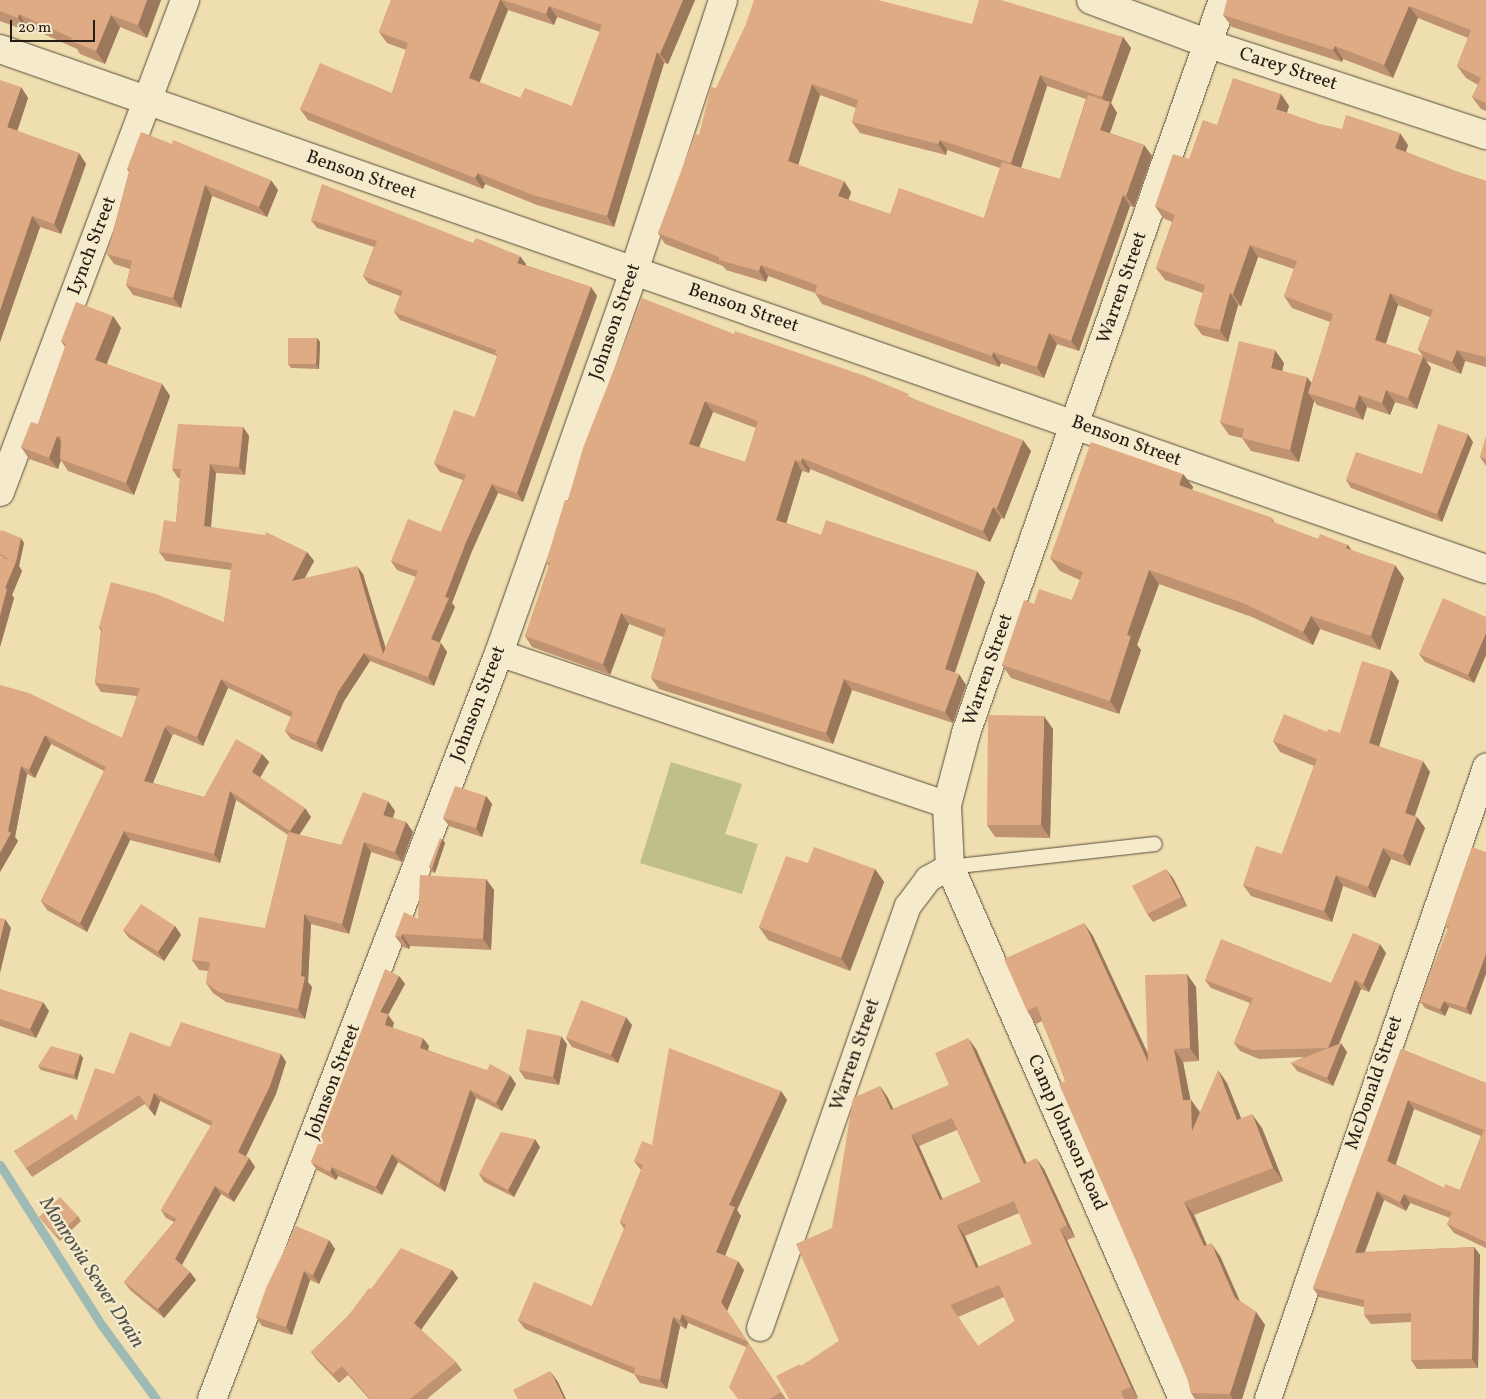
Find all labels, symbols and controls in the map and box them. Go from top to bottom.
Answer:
scale bar [12,10,98,42]
text: 20 m [18,18,51,39]
street label: Carey Street [1236,43,1340,97]
street label: Benson Street [303,146,419,206]
street label: Lynch Street [64,193,122,299]
street label: Warren Street [1093,229,1153,347]
street label: Johnson Street [585,261,647,383]
street label: Benson Street [685,279,801,339]
street label: Benson Street [1068,412,1184,472]
street label: Warren Street [959,611,1019,729]
street label: Johnson Street [446,643,512,765]
street label: Warren Street [826,996,886,1114]
street label: McDonald Street [1341,1013,1409,1153]
street label: Johnson Street [301,1021,367,1143]
street label: Camp Johnson Road [1021,1051,1111,1215]
water label: Monrovia Sewer Drain [33,1193,149,1353]

